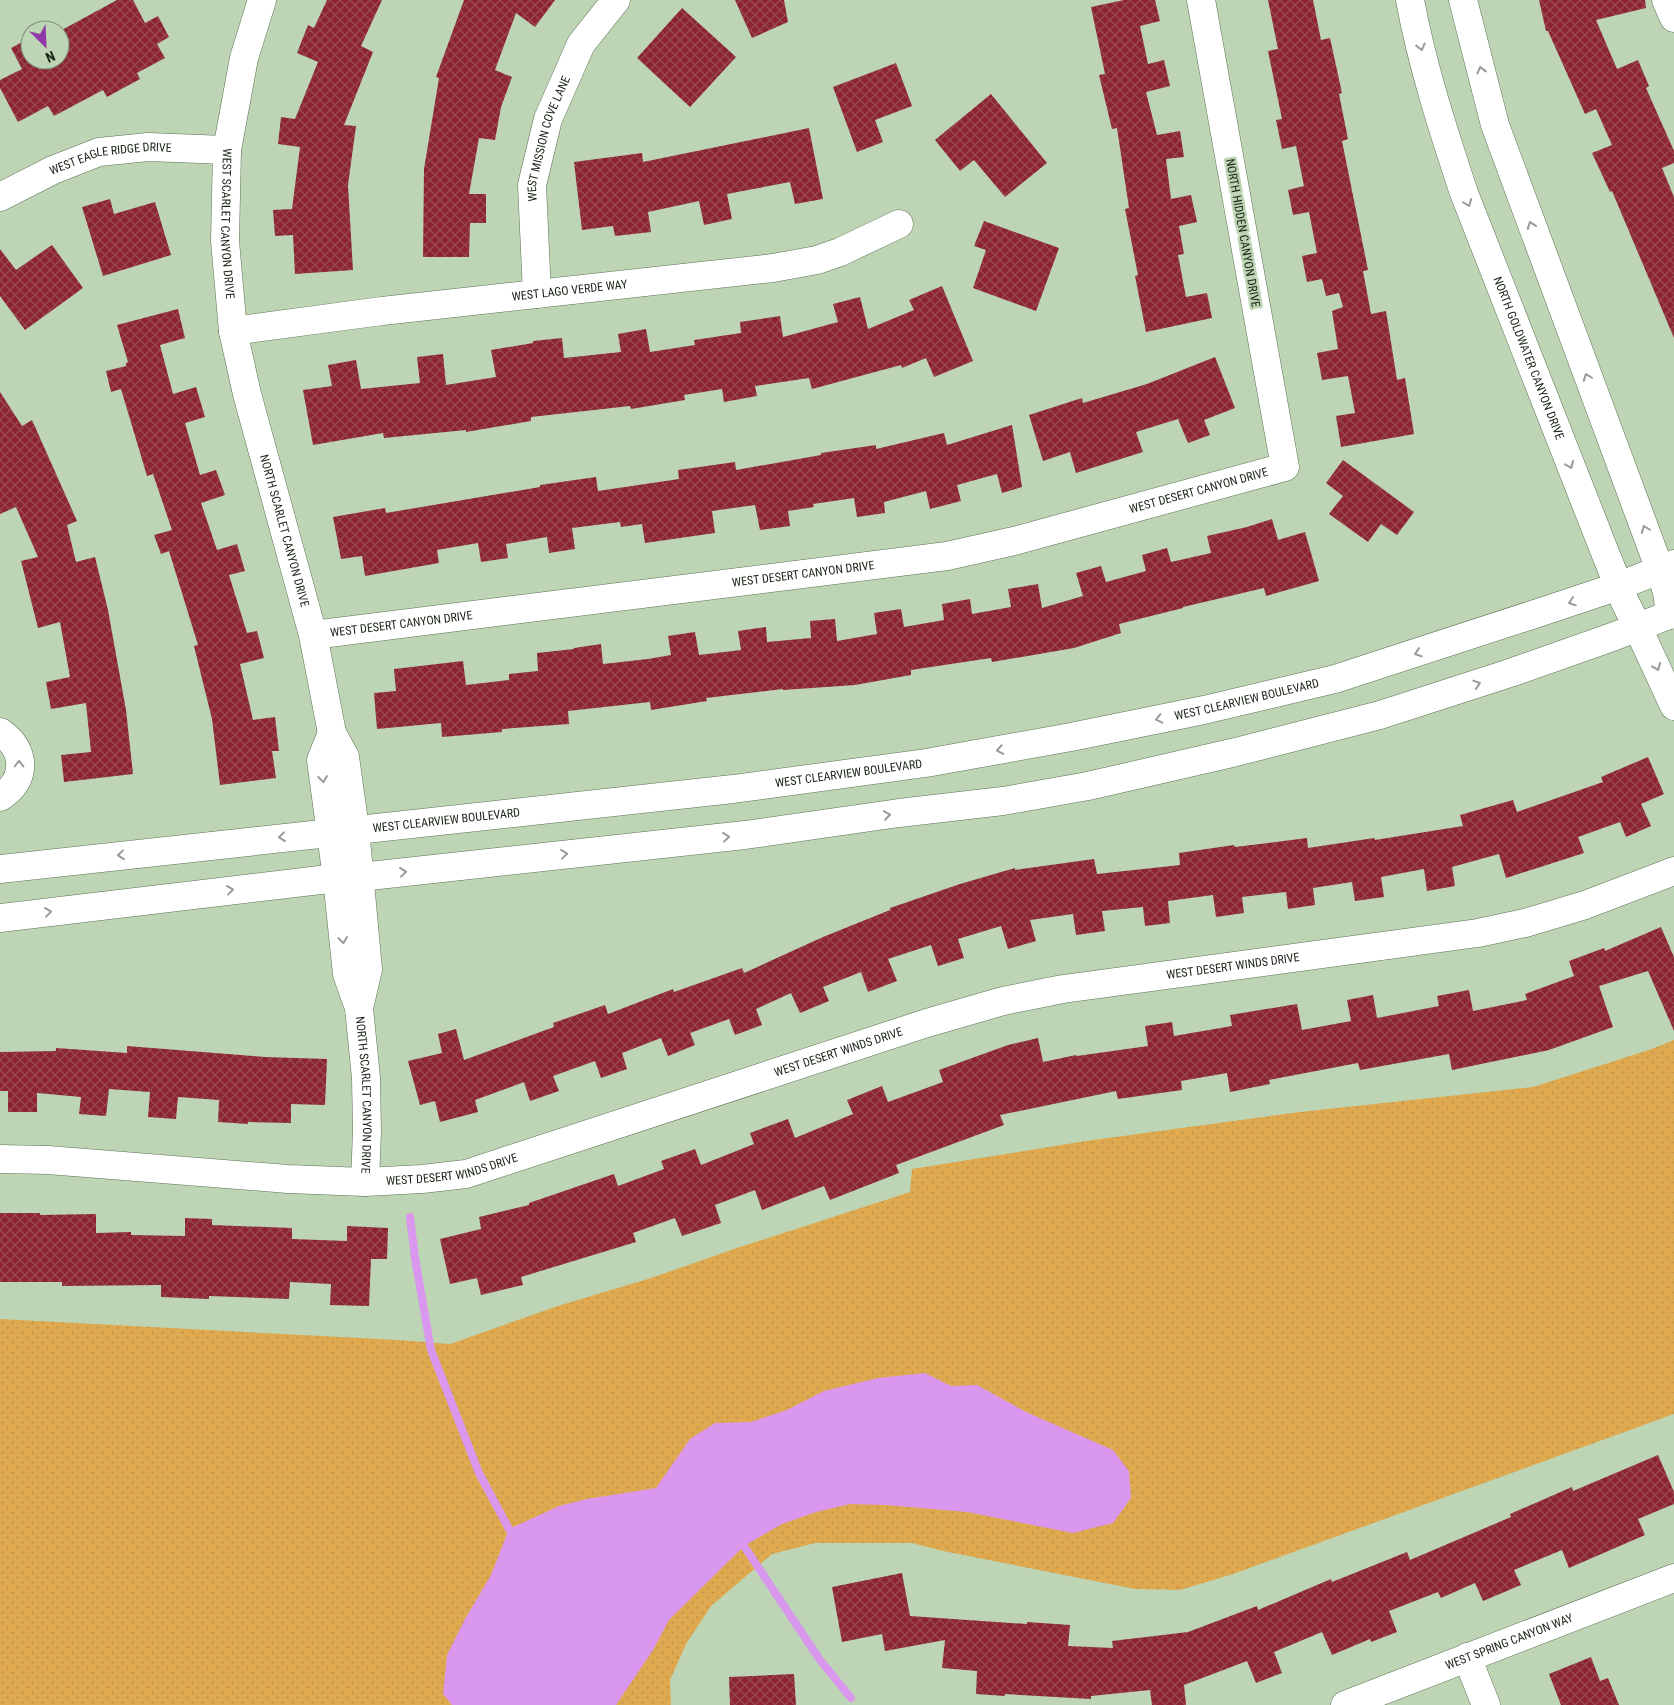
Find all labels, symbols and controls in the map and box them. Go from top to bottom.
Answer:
north arrow [20,20,70,70]
one-way arrow [1415,43,1426,52]
text: N [43,48,57,66]
one-way arrow [1476,66,1487,75]
street label: WEST MISSION COVE LANE [525,74,573,202]
street label: WEST EAGLE RIDGE DRIVE [47,140,172,178]
street label: WEST SCARLET CANYON DRIVE [218,148,237,299]
street label: NORTH HIDDEN CANYON DRIVE [1223,158,1263,308]
one-way arrow [1462,198,1472,207]
one-way arrow [1527,221,1537,229]
street label: NORTH GOLDWATER CANYON DRIVE [1491,275,1567,442]
street label: WEST LAGO VERDE WAY [511,277,629,304]
one-way arrow [1583,373,1593,382]
street label: NORTH SCARLET CANYON DRIVE [257,453,312,609]
one-way arrow [1564,460,1574,469]
street label: WEST DESERT CANYON DRIVE [1128,465,1270,516]
one-way arrow [1641,525,1651,534]
street label: WEST DESERT CANYON DRIVE [731,558,875,590]
one-way arrow [1569,596,1577,606]
street label: WEST DESERT CANYON DRIVE [329,608,473,640]
one-way arrow [1415,647,1423,657]
one-way arrow [1650,662,1661,671]
street label: WEST CLEARVIEW BOULEVARD [1173,676,1321,723]
one-way arrow [1473,679,1481,689]
one-way arrow [1155,714,1164,724]
one-way arrow [995,745,1004,755]
street label: WEST CLEARVIEW BOULEVARD [774,757,923,790]
one-way arrow [14,760,24,768]
one-way arrow [317,775,328,783]
street label: WEST CLEARVIEW BOULEVARD [372,805,521,835]
one-way arrow [883,810,891,821]
one-way arrow [278,831,286,842]
one-way arrow [722,832,730,843]
one-way arrow [116,849,124,860]
one-way arrow [561,849,569,860]
one-way arrow [399,867,407,878]
one-way arrow [226,886,235,896]
one-way arrow [45,907,53,918]
one-way arrow [337,936,348,944]
street label: WEST DESERT WINDS DRIVE [1165,950,1300,982]
street label: NORTH SCARLET CANYON DRIVE [353,1016,374,1174]
street label: WEST DESERT WINDS DRIVE [772,1024,904,1080]
street label: WEST DESERT WINDS DRIVE [386,1151,519,1188]
street label: WEST SPRING CANYON WAY [1443,1610,1576,1673]

